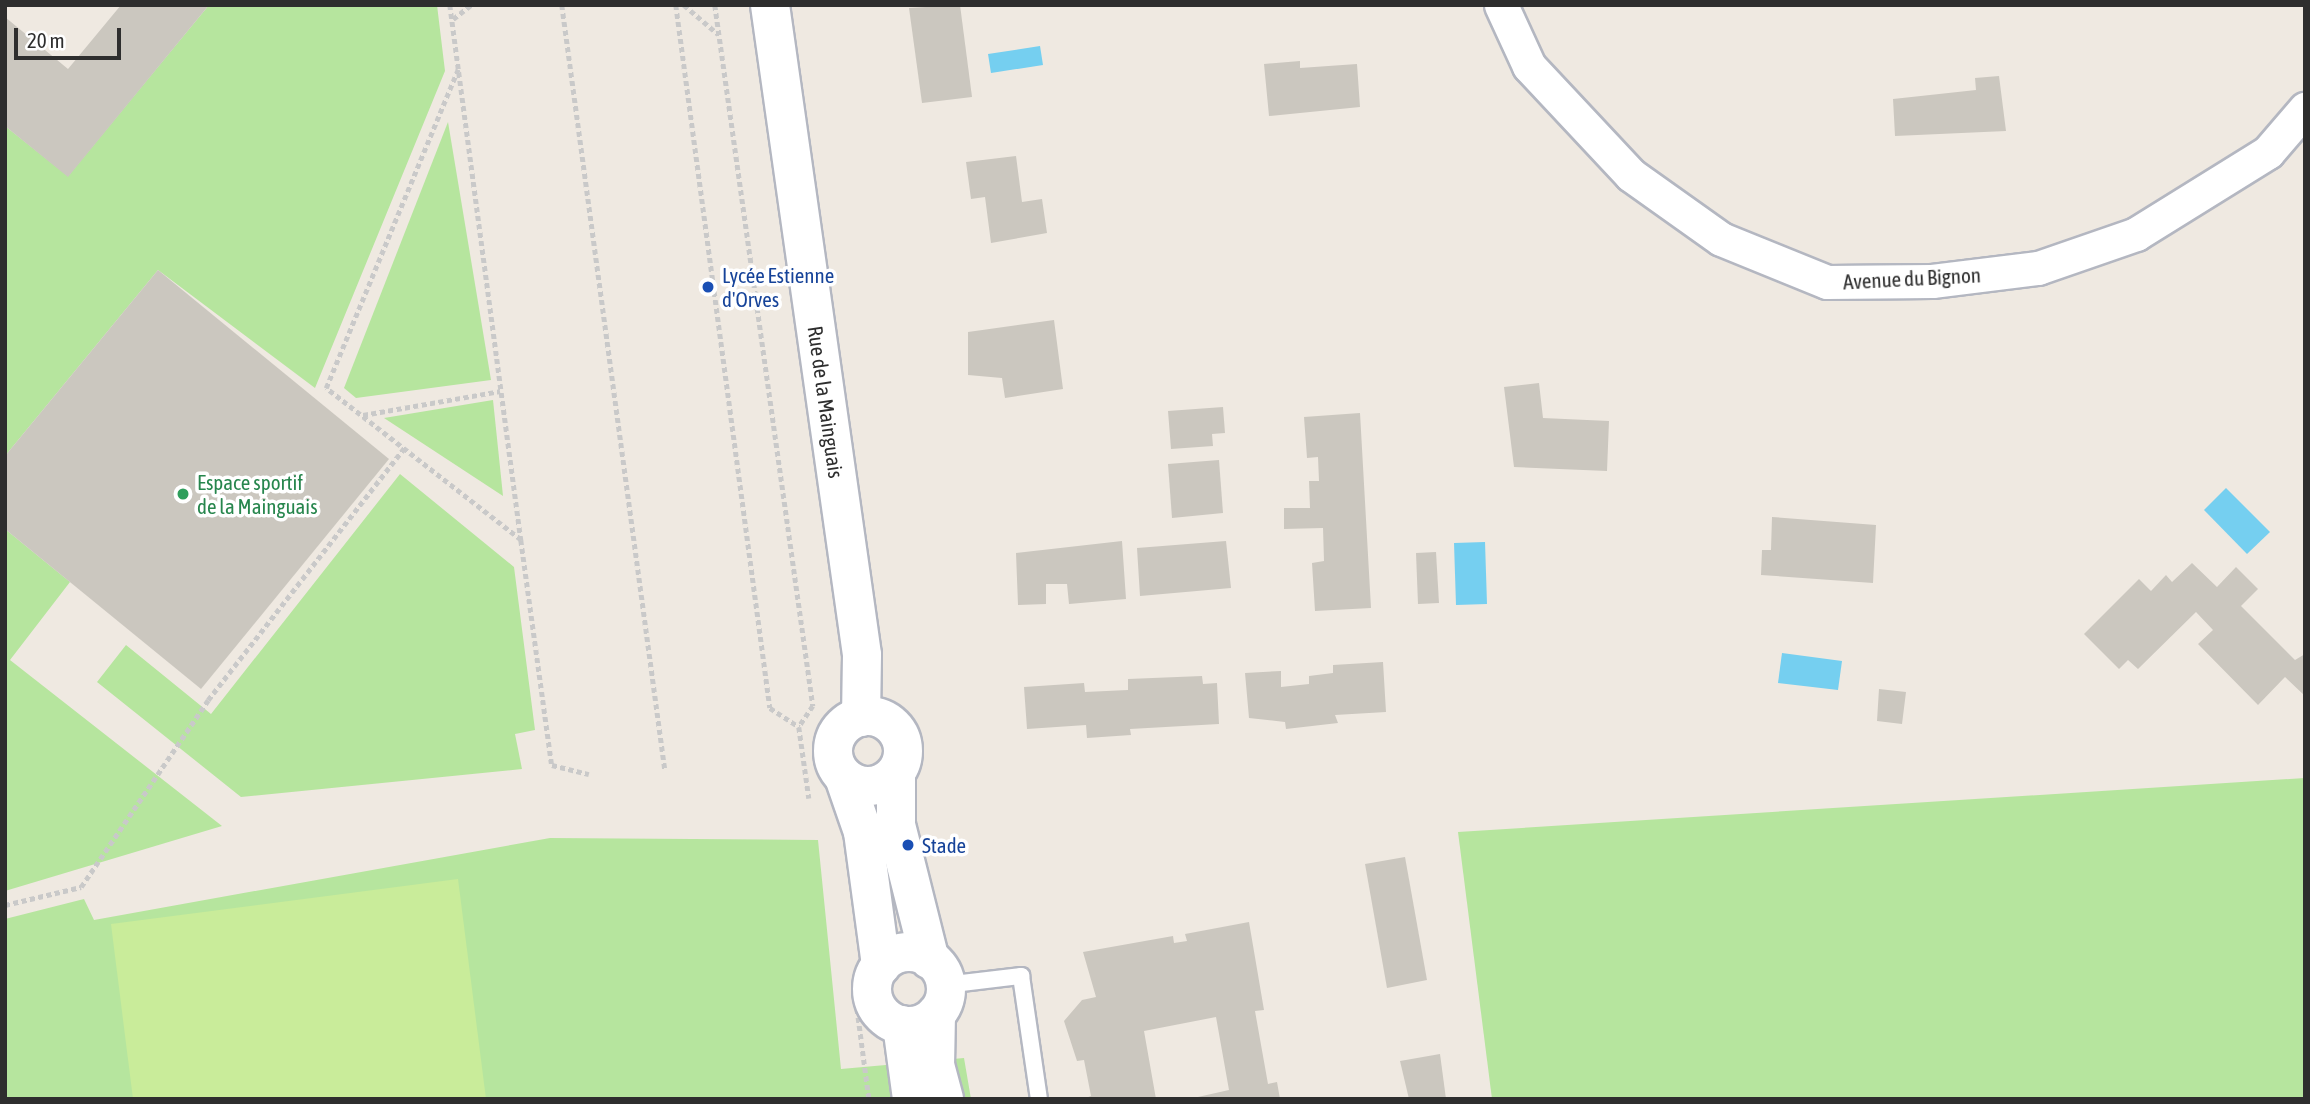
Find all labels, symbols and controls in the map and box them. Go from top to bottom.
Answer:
scale bar [18,14,124,58]
text: 20 m [27,28,65,52]
place label: Lycée Estienne d'Orves [722,262,834,312]
street label: Avenue du Bignon [1842,262,1982,294]
marker: Lycée Estienne d'Orves [700,279,716,295]
street label: Rue de la Mainguais [803,324,849,480]
place label: Espace sportif de la Mainguais [197,469,318,519]
marker: Espace sportif de la Mainguais [175,486,191,502]
place label: Stade [922,832,966,858]
marker: Stade [900,837,916,853]

